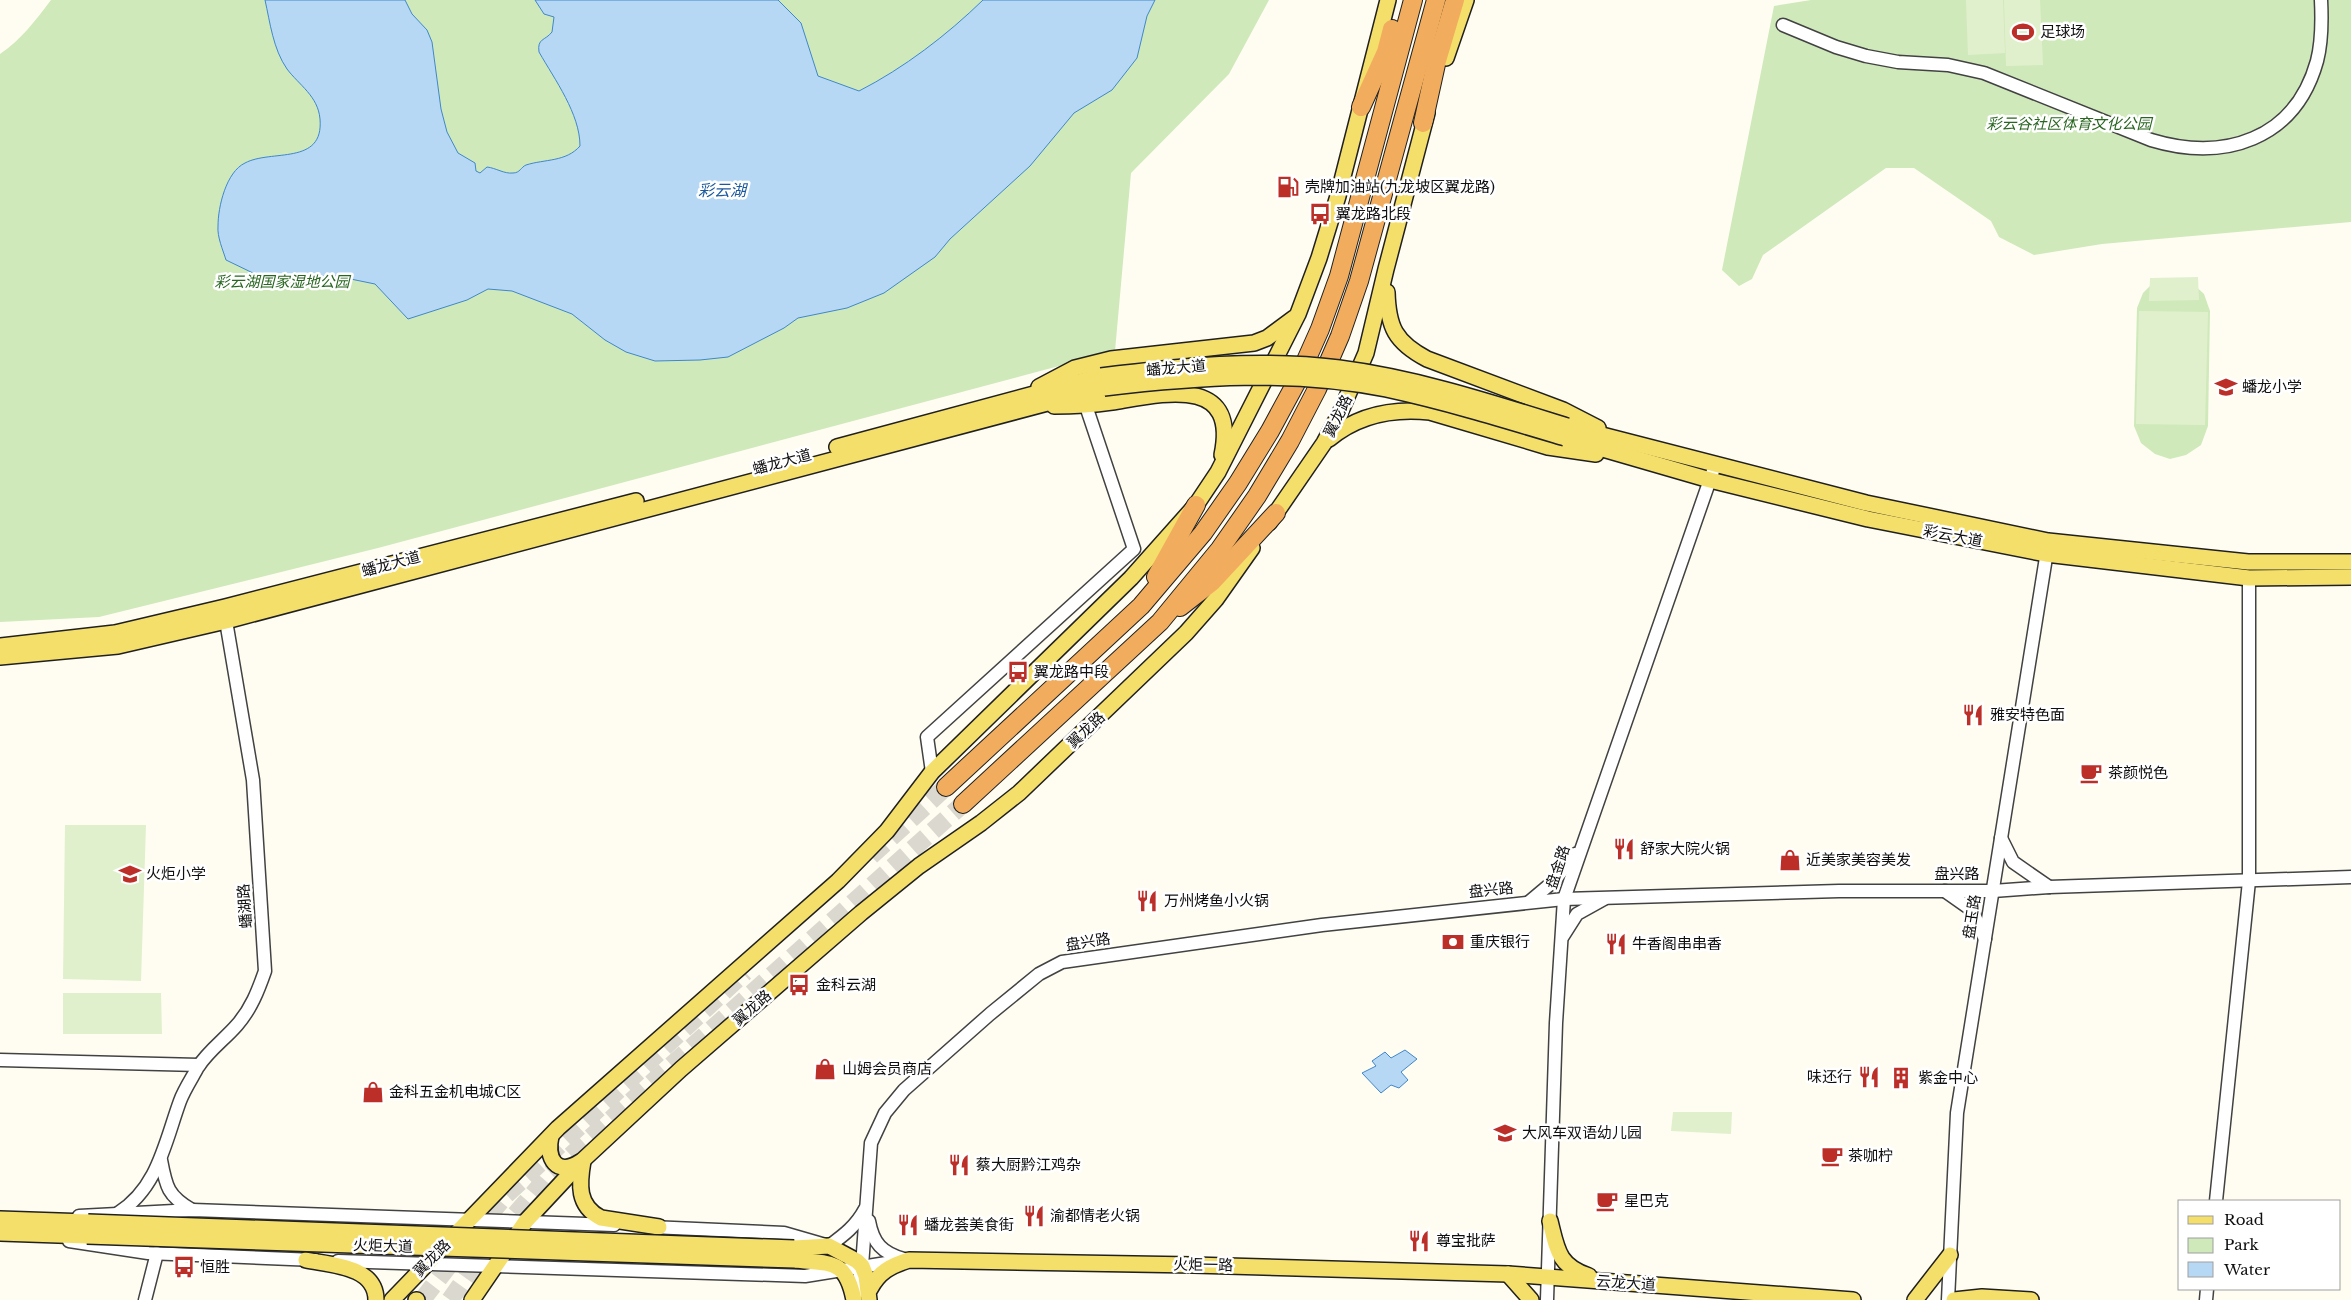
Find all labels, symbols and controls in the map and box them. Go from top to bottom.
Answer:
sports icon: 足球场 [2010,19,2036,45]
place label: 足球场 [2040,22,2085,41]
park label: 彩云谷社区体育文化公园 [1986,114,2153,133]
fuel station icon: 壳牌加油站(九龙坡区翼龙路) [1275,174,1301,200]
place label: 壳牌加油站(九龙坡区翼龙路) [1305,177,1495,196]
water label: 彩云湖 [698,180,749,200]
bus stop icon: 翼龙路北段 [1307,201,1333,227]
place label: 翼龙路北段 [1336,204,1411,223]
park label: 彩云湖国家湿地公园 [214,272,351,291]
street label: 蟠龙大道 [1145,355,1207,380]
school or university icon: 蟠龙小学 [2213,374,2239,400]
place label: 蟠龙小学 [2242,377,2302,396]
street label: 翼龙路 [1319,391,1356,440]
street label: 蟠龙大道 [750,445,813,478]
street label: 彩云大道 [1922,520,1984,551]
street label: 蟠龙大道 [359,547,422,580]
bus stop icon: 翼龙路中段 [1005,659,1031,685]
place label: 翼龙路中段 [1034,662,1109,681]
restaurant icon: 雅安特色面 [1960,702,1986,728]
place label: 雅安特色面 [1990,705,2065,724]
street label: 翼龙路 [1063,707,1109,752]
cafe icon: 茶颜悦色 [2078,760,2104,786]
place label: 茶颜悦色 [2108,763,2168,782]
restaurant icon: 舒家大院火锅 [1611,836,1637,862]
place label: 舒家大院火锅 [1640,839,1730,858]
street label: 盘金路 [1542,843,1574,891]
shop icon: 近美家美容美发 [1777,847,1803,873]
place label: 近美家美容美发 [1806,850,1911,869]
school or university icon: 火炬小学 [117,861,143,887]
place label: 火炬小学 [146,864,206,883]
street label: 盘兴路 [1934,864,1980,883]
street label: 盘兴路 [1468,878,1514,901]
street label: 蟠湖路 [233,883,256,929]
restaurant icon: 万州烤鱼小火锅 [1134,888,1160,914]
place label: 万州烤鱼小火锅 [1164,891,1269,910]
street label: 盘玉路 [1959,893,1984,941]
street label: 盘兴路 [1064,929,1112,954]
bank icon: 重庆银行 [1440,929,1466,955]
restaurant icon: 牛香阁串串香 [1603,931,1629,957]
place label: 重庆银行 [1470,932,1530,951]
place label: 牛香阁串串香 [1632,934,1722,953]
bus stop icon: 金科云湖 [786,972,812,998]
place label: 金科云湖 [816,975,876,994]
street label: 翼龙路 [728,986,775,1030]
shop icon: 山姆会员商店 [812,1056,838,1082]
place label: 山姆会员商店 [842,1059,932,1078]
restaurant icon: 味还行 [1856,1064,1882,1090]
building icon: 紫金中心 [1888,1065,1914,1091]
place label: 味还行 [1807,1067,1852,1086]
place label: 紫金中心 [1918,1068,1978,1087]
shop icon: 金科五金机电城C区 [360,1079,386,1105]
place label: 金科五金机电城C区 [389,1082,521,1101]
school or university icon: 大风车双语幼儿园 [1492,1120,1518,1146]
place label: 大风车双语幼儿园 [1522,1123,1642,1142]
cafe icon: 茶咖柠 [1819,1143,1845,1169]
place label: 茶咖柠 [1848,1146,1893,1165]
restaurant icon: 蔡大厨黔江鸡杂 [946,1152,972,1178]
place label: 蔡大厨黔江鸡杂 [976,1155,1081,1174]
cafe icon: 星巴克 [1594,1188,1620,1214]
place label: 星巴克 [1624,1191,1669,1210]
legend [2178,1200,2341,1290]
restaurant icon: 渝都情老火锅 [1021,1203,1047,1229]
place label: 渝都情老火锅 [1050,1206,1140,1225]
text: Road [2224,1210,2264,1229]
restaurant icon: 蟠龙荟美食街 [895,1212,921,1238]
place label: 蟠龙荟美食街 [924,1215,1014,1234]
restaurant icon: 尊宝批萨 [1406,1228,1432,1254]
place label: 尊宝批萨 [1436,1231,1496,1250]
street label: 火炬大道 [353,1235,413,1256]
street label: 翼龙路 [409,1235,454,1280]
text: Park [2224,1235,2260,1254]
bus stop icon: 恒胜 [171,1254,197,1280]
street label: 火炬一路 [1173,1254,1233,1275]
place label: 恒胜 [200,1257,230,1276]
text: Water [2223,1260,2271,1279]
street label: 云龙大道 [1595,1271,1657,1294]

